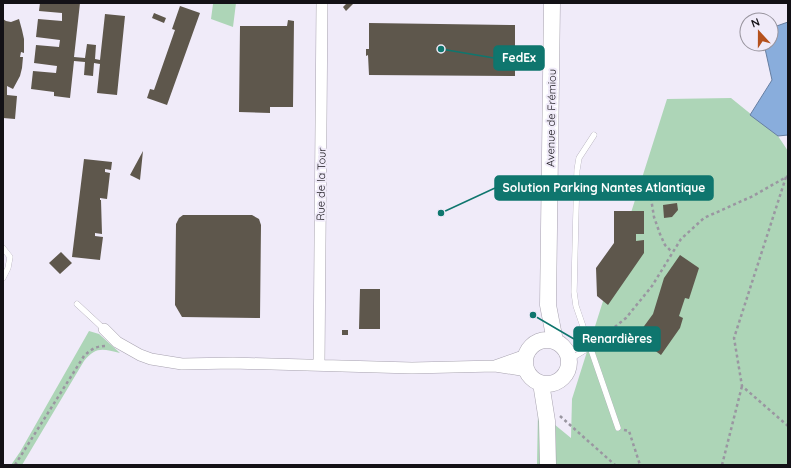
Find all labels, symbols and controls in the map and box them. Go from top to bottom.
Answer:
north arrow [739,12,779,52]
text: N [749,15,762,31]
callout: FedEx [494,46,544,70]
text: FedEx [502,50,536,65]
street label: Avenue de Frémiou [543,69,559,167]
street label: Rue de la Tour [313,146,329,221]
callout: Solution Parking Nantes Atlantique [495,176,713,200]
text: Solution Parking Nantes Atlantique [503,180,705,195]
callout: Renardières [574,327,660,351]
text: Renardières [582,331,652,346]

